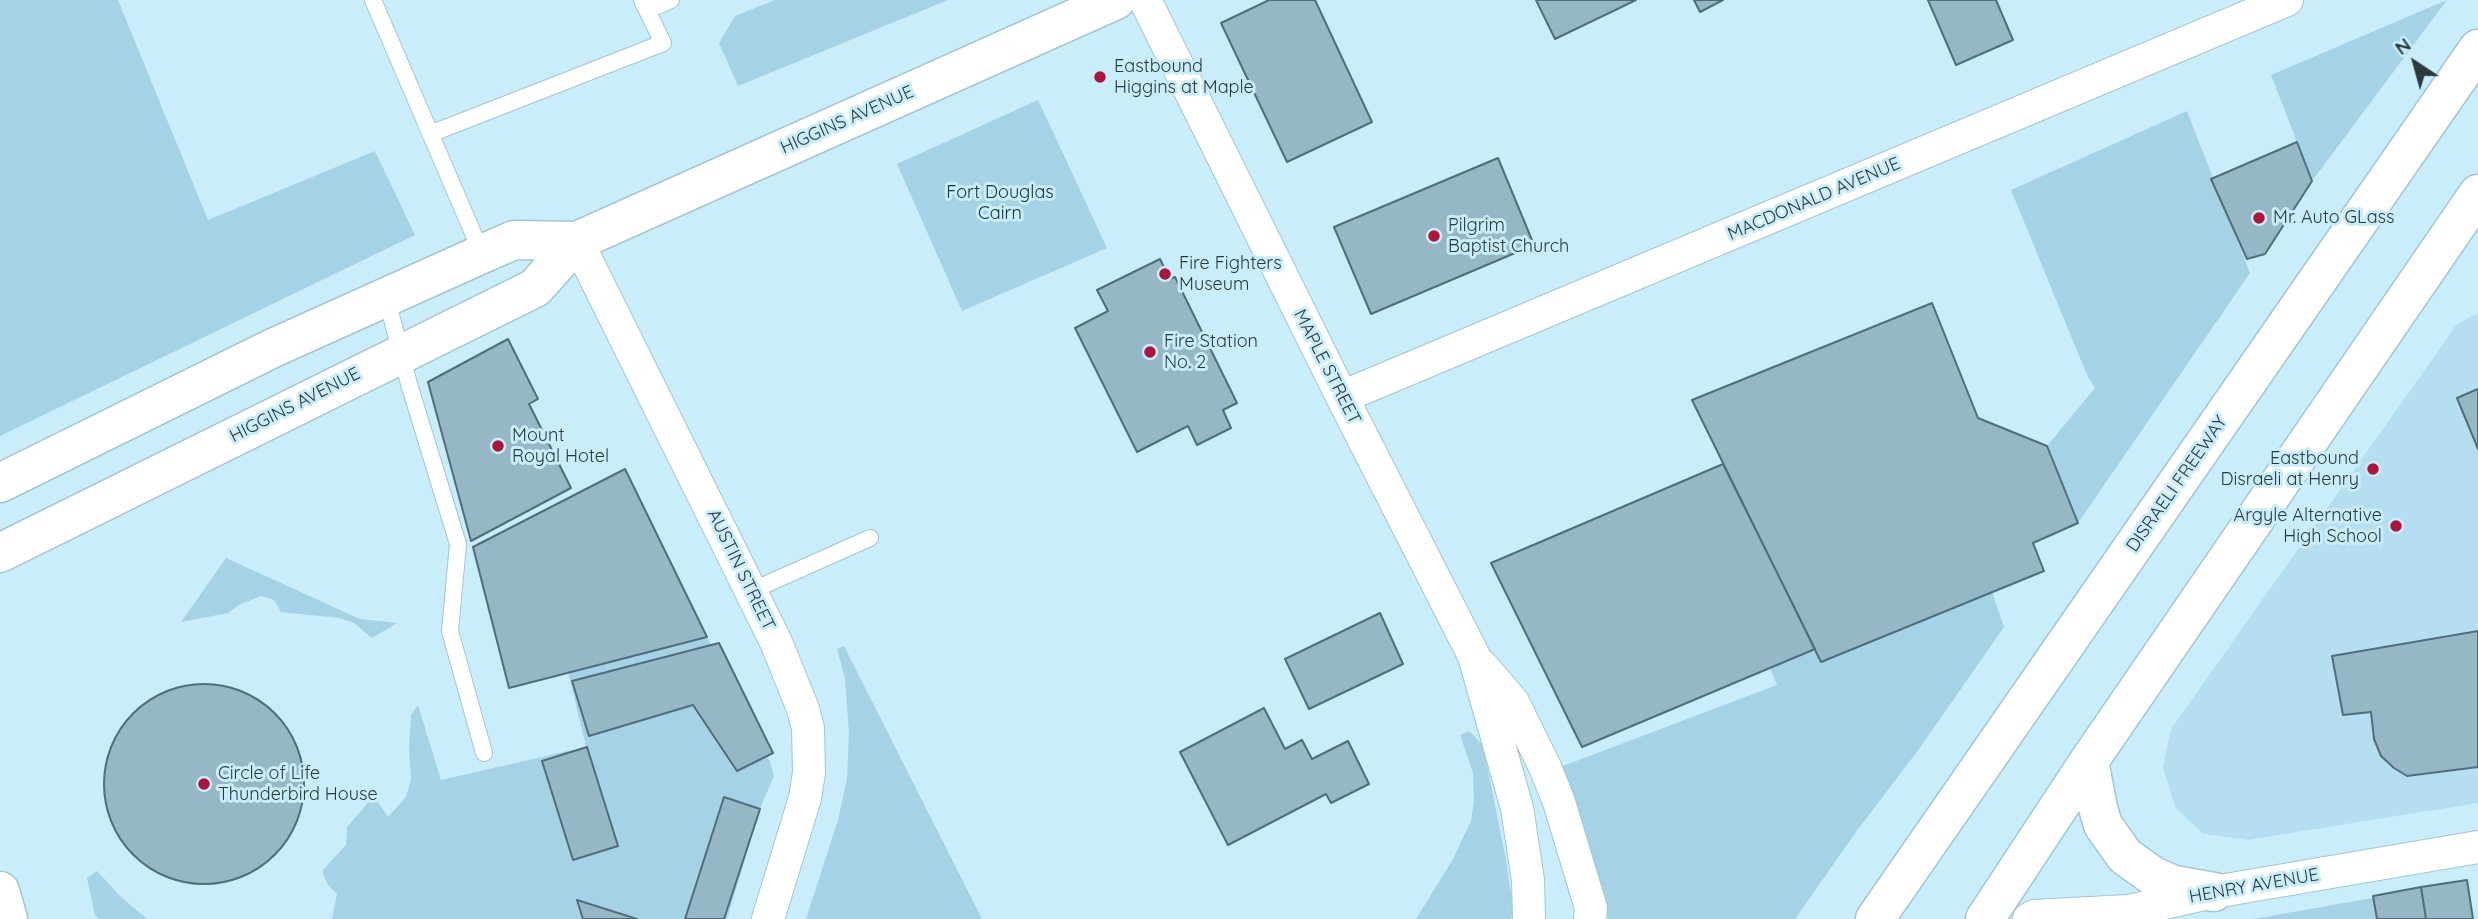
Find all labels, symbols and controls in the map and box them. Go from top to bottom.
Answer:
north arrow [2380,28,2450,98]
text: N [2390,32,2415,60]
place label: Eastbound Higgins at Maple [1114,56,1254,98]
marker: Eastbound Higgins at Maple [1092,69,1108,85]
street label: HIGGINS AVENUE [777,81,917,159]
street label: MACDONALD AVENUE [1724,153,1904,245]
park label: Fort Douglas Cairn [946,182,1054,224]
place label: Mr. Auto GLass [2273,207,2394,229]
marker: Mr. Auto GLass [2251,210,2267,226]
place label: Pilgrim Baptist Church [1448,215,1569,258]
marker: Pilgrim Baptist Church [1426,228,1442,244]
place label: Fire Fighters Museum [1179,253,1282,296]
marker: Fire Fighters Museum [1157,266,1173,282]
street label: MAPLE STREET [1289,306,1365,428]
place label: Fire Station No. 2 [1164,331,1258,374]
marker: Fire Station No. 2 [1142,344,1158,360]
street label: HIGGINS AVENUE [226,363,364,447]
street label: DISRAELI FREEWAY [2122,412,2232,556]
place label: Mount Royal Hotel [512,425,609,467]
marker: Mount Royal Hotel [490,438,506,454]
place label: Eastbound Disraeli at Henry [2220,448,2359,490]
marker: Eastbound Disraeli at Henry [2365,461,2381,477]
place label: Argyle Alternative High School [2233,505,2382,548]
street label: AUSTIN STREET [702,506,780,634]
marker: Argyle Alternative High School [2388,518,2404,534]
place label: Circle of Life Thunderbird House [218,763,378,806]
marker: Circle of Life Thunderbird House [196,776,212,792]
street label: HENRY AVENUE [2187,864,2321,908]

